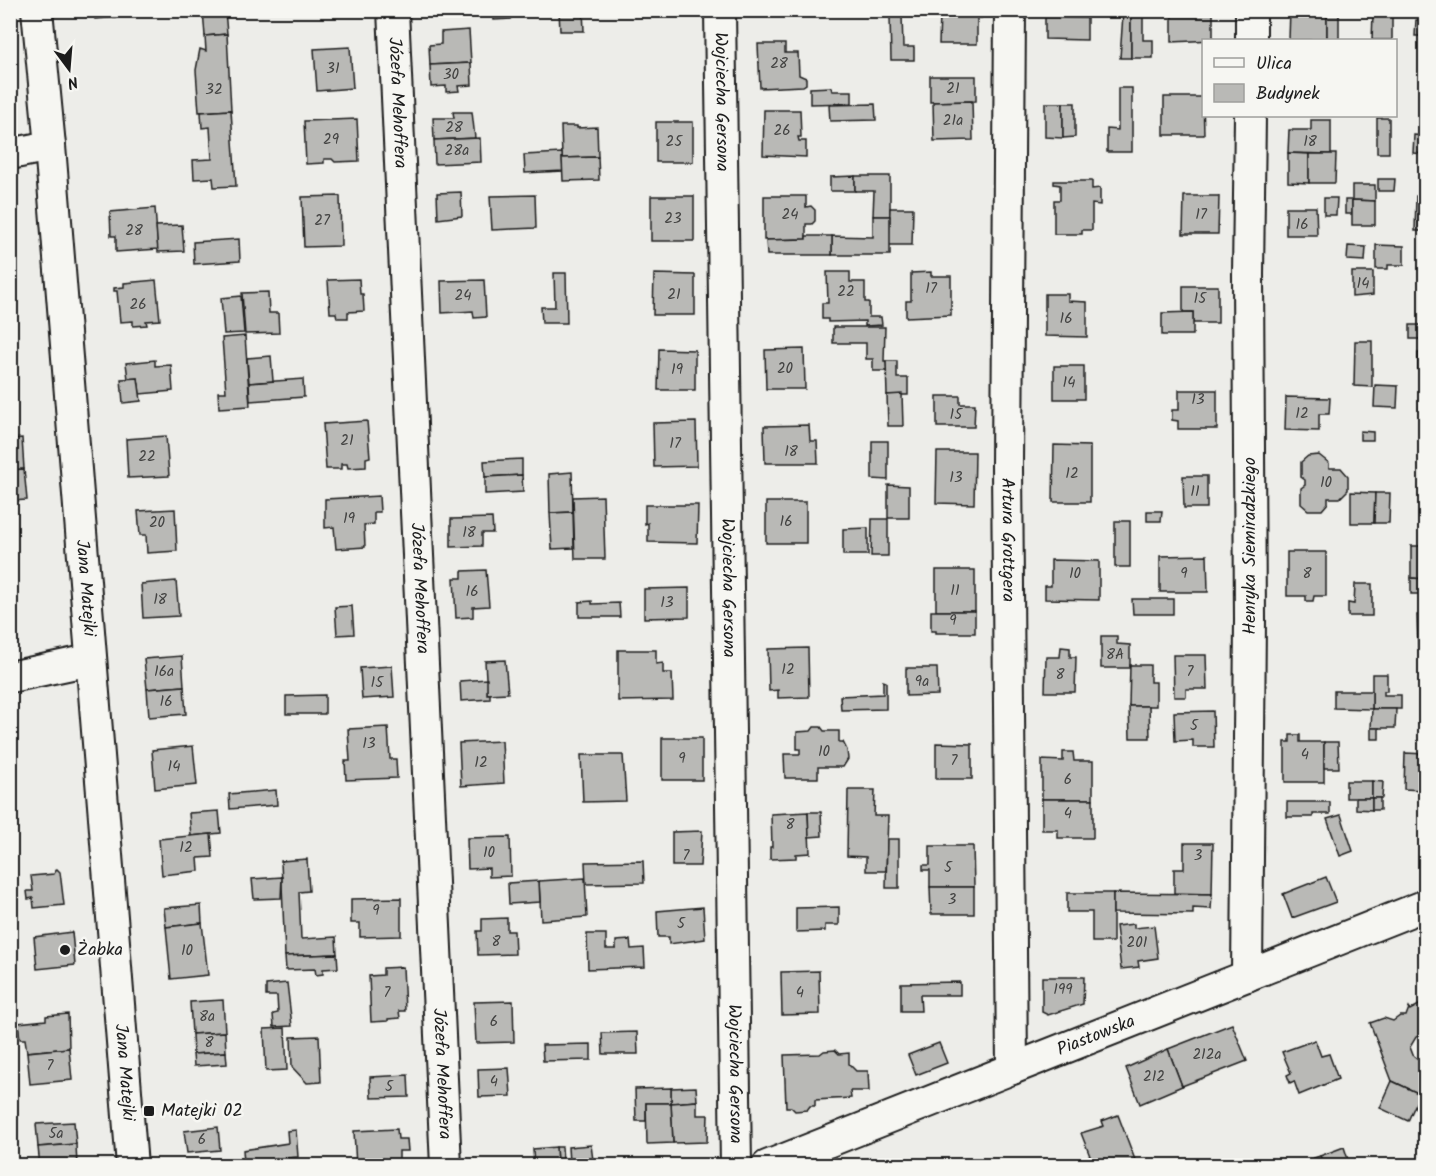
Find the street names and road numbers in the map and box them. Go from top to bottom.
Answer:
street label: Wojciecha Gersona [706,32,737,172]
street label: Józefa Mehoffera [380,37,415,169]
street label: Henryka Siemiradzkiego [1236,457,1265,635]
street label: Artura Grottgera [993,478,1023,602]
street label: Wojciecha Gersona [713,518,743,658]
street label: Józefa Mehoffera [402,522,437,655]
street label: Jana Matejki [67,538,104,638]
street label: Wojciecha Gersona [719,1004,750,1144]
street label: Piastowska [1053,1007,1140,1064]
street label: Józefa Mehoffera [424,1008,459,1140]
street label: Jana Matejki [106,1023,143,1123]

